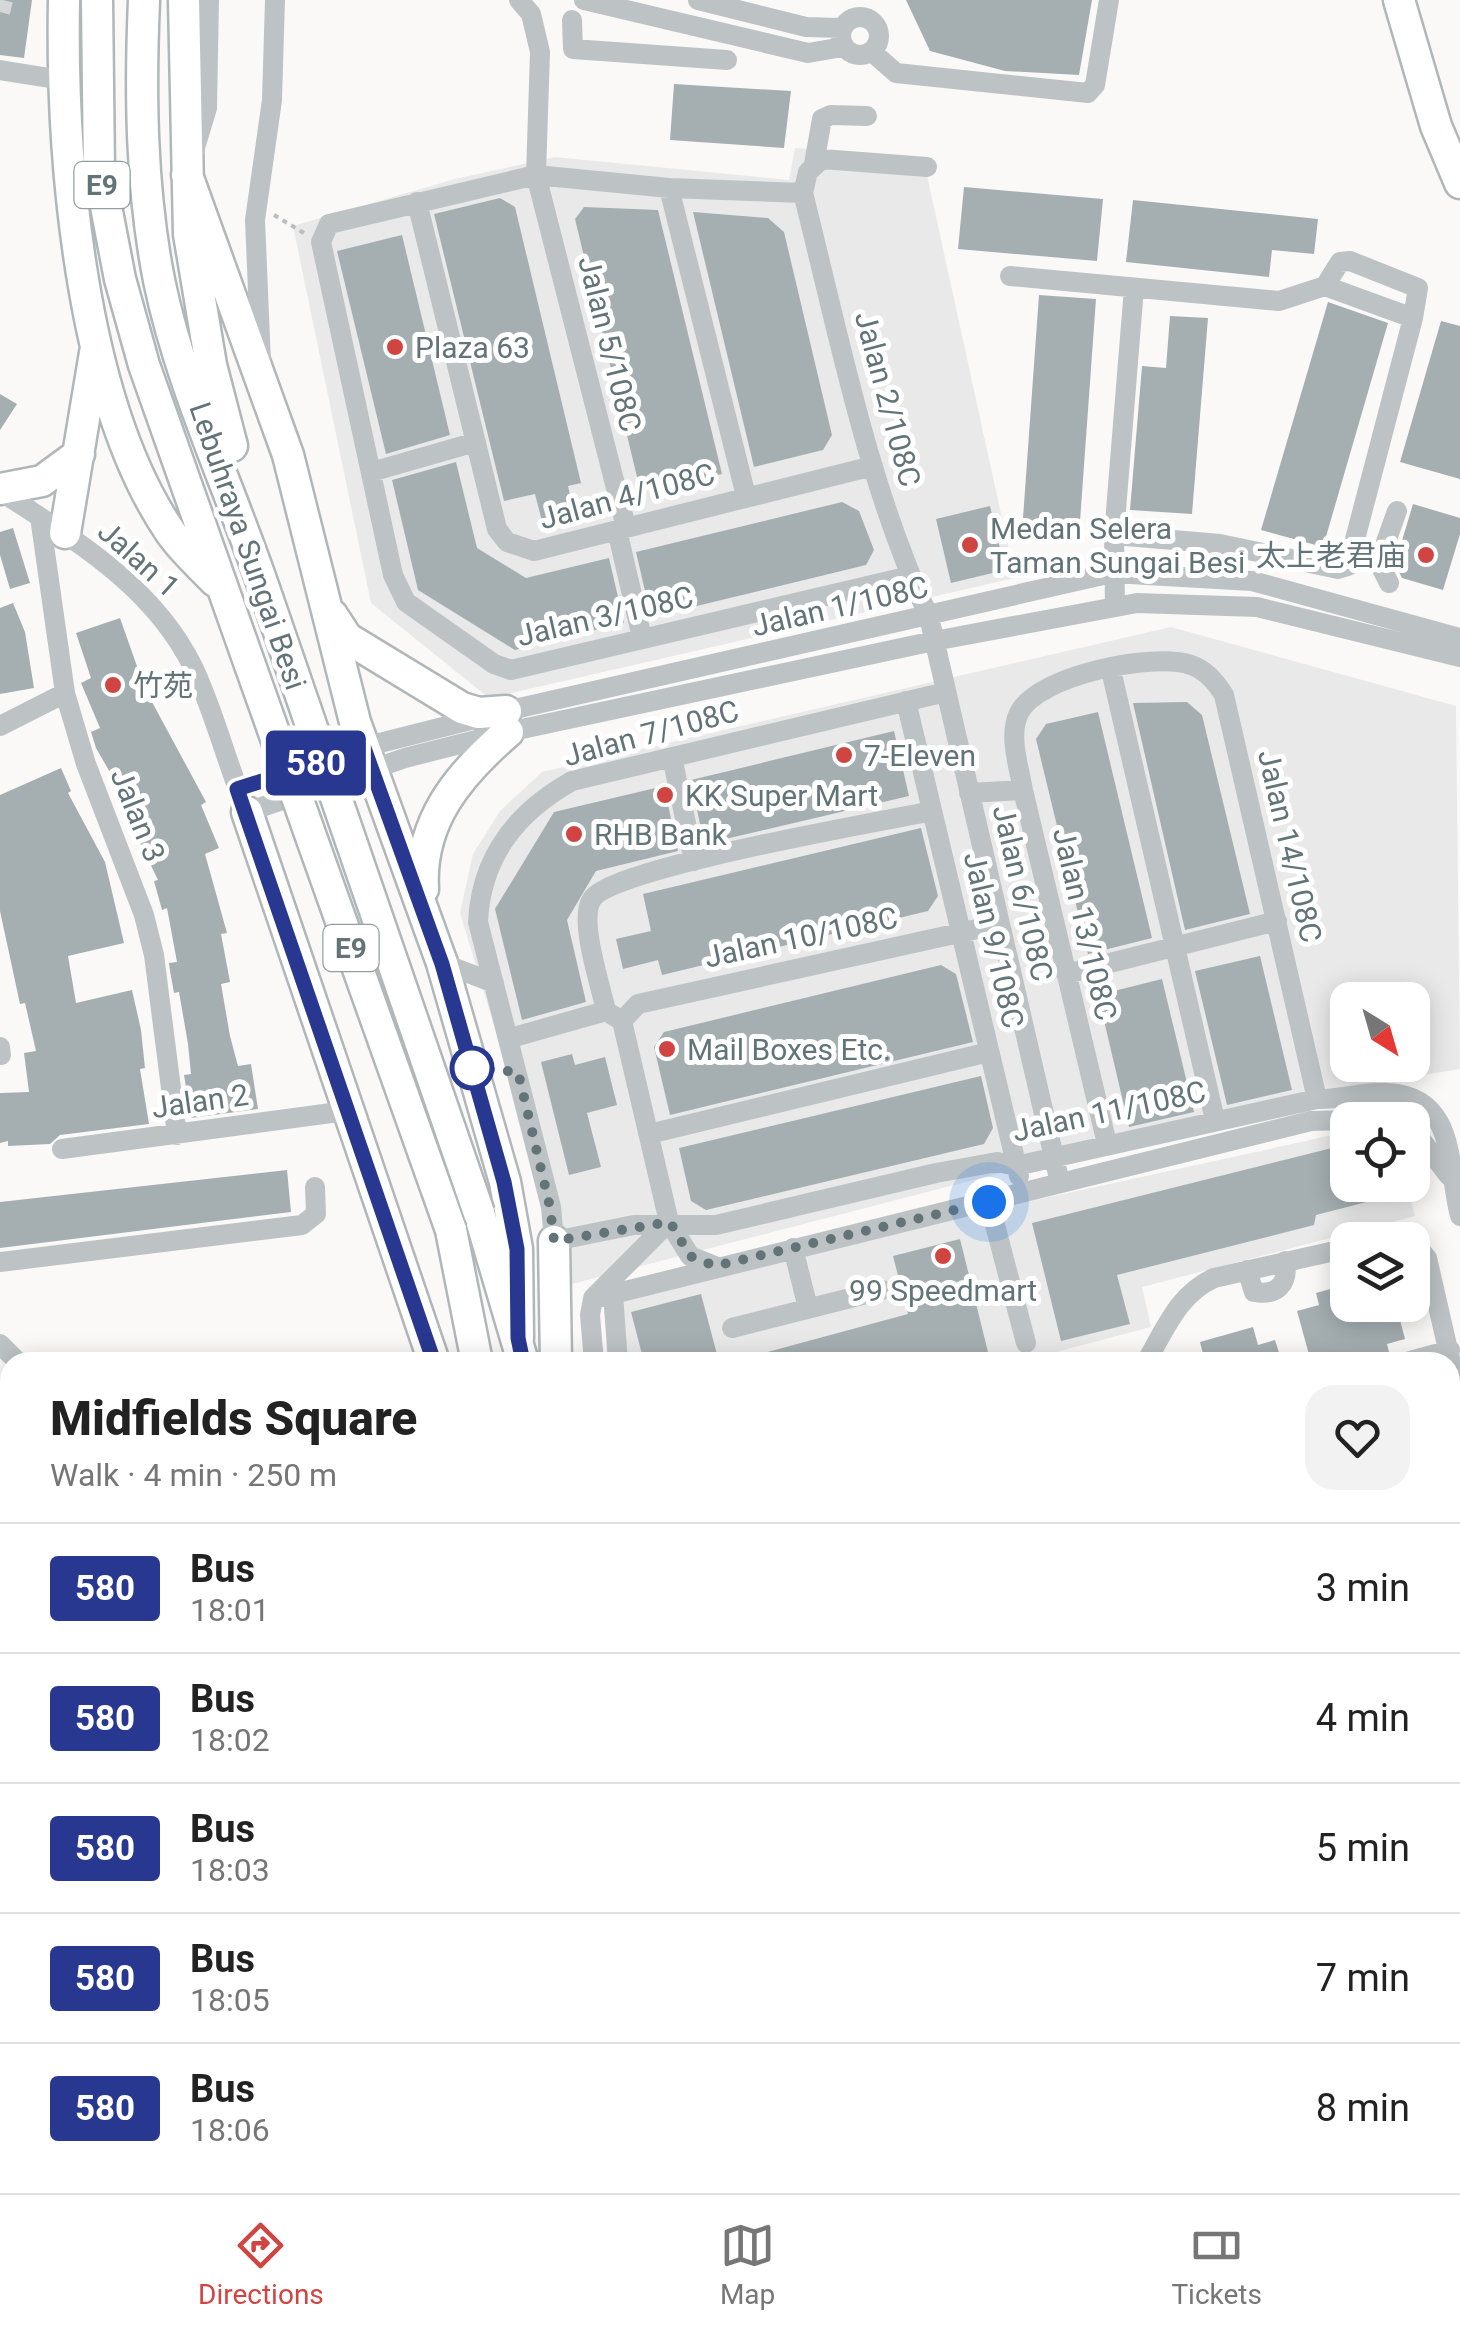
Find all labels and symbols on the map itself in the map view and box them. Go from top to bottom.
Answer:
road number: E9 [74,162,130,208]
street label: Jalan 5/108C [571,253,649,435]
street label: Jalan 2/108C [848,308,928,490]
place label: Plaza 63 [415,330,530,365]
marker: Plaza 63 [384,336,406,358]
street label: Lebuhraya Sungai Besi [182,398,314,694]
street label: Jalan 4/108C [536,456,718,536]
place label: Medan Selera Taman Sungai Besi [990,511,1245,580]
street label: Jalan 1 [91,513,187,605]
marker: Medan Selera Taman Sungai Besi [959,534,981,556]
place label: 太上老君庙 [1256,538,1406,573]
marker: 太上老君庙 [1415,544,1437,566]
street label: Jalan 1/108C [748,569,932,643]
street label: Jalan 3/108C [513,579,697,653]
place label: 竹苑 [133,668,193,703]
marker: 竹苑 [102,674,124,696]
street label: Jalan 7/108C [560,693,742,773]
line badge: 580 [258,730,374,796]
place label: 7-Eleven [864,738,976,773]
marker: 7-Eleven [833,744,855,766]
street label: Jalan 14/108C [1251,746,1329,946]
street label: Jalan 3 [104,763,172,867]
place label: KK Super Mart [685,778,878,813]
marker: KK Super Mart [654,784,676,806]
street label: Jalan 6/108C [986,801,1060,985]
place label: RHB Bank [594,817,728,852]
marker: RHB Bank [563,823,585,845]
street label: Jalan 13/108C [1046,824,1124,1024]
street label: Jalan 9/108C [957,848,1031,1032]
street label: Jalan 10/108C [701,899,901,975]
road number: E9 [324,925,378,971]
north arrow [1330,982,1430,1082]
place label: Mail Boxes Etc. [687,1032,891,1067]
marker: Mail Boxes Etc. [656,1038,678,1060]
unlabelled marker [451,1047,493,1089]
street label: Jalan 11/108C [1009,1073,1209,1149]
street label: Jalan 2 [149,1077,251,1125]
your location [964,1177,1014,1227]
marker: 99 Speedmart [932,1245,954,1267]
place label: 99 Speedmart [849,1273,1037,1308]

